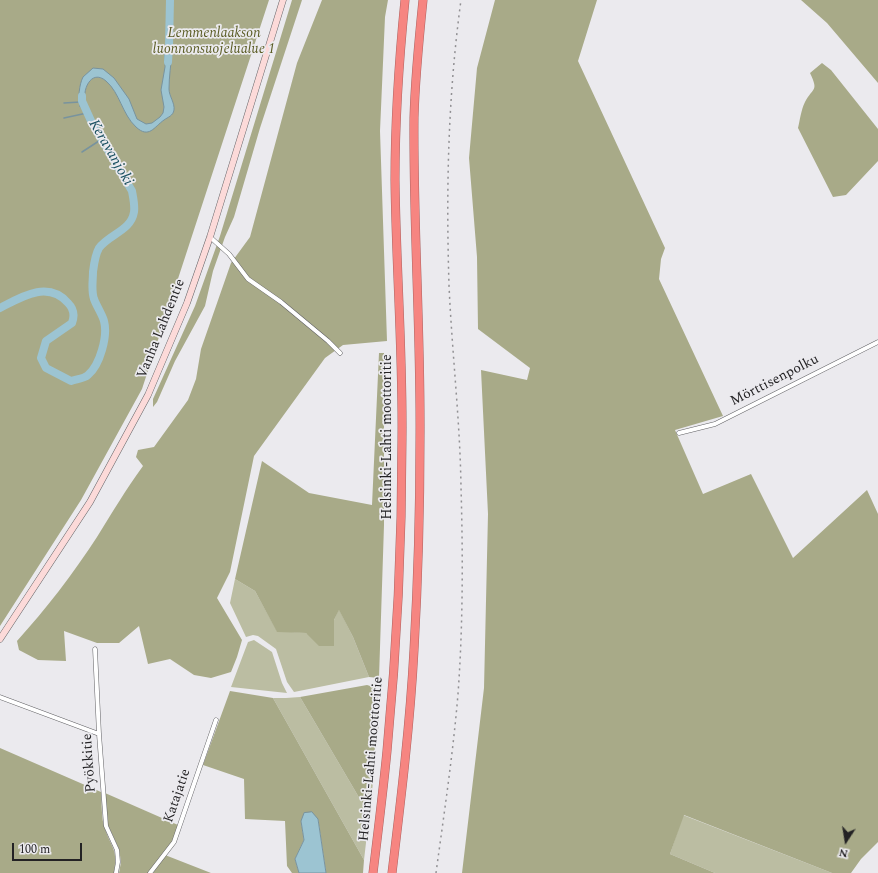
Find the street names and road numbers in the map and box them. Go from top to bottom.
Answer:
street label: Vanha Lahdentie [134,277,190,381]
street label: Mörttisenpolku [728,351,822,411]
street label: Helsinki-Lahti moottoritie [380,354,396,520]
street label: Helsinki-Lahti moottoritie [356,676,388,842]
street label: Pyökkitie [80,733,100,793]
street label: Katajatie [161,767,195,825]

